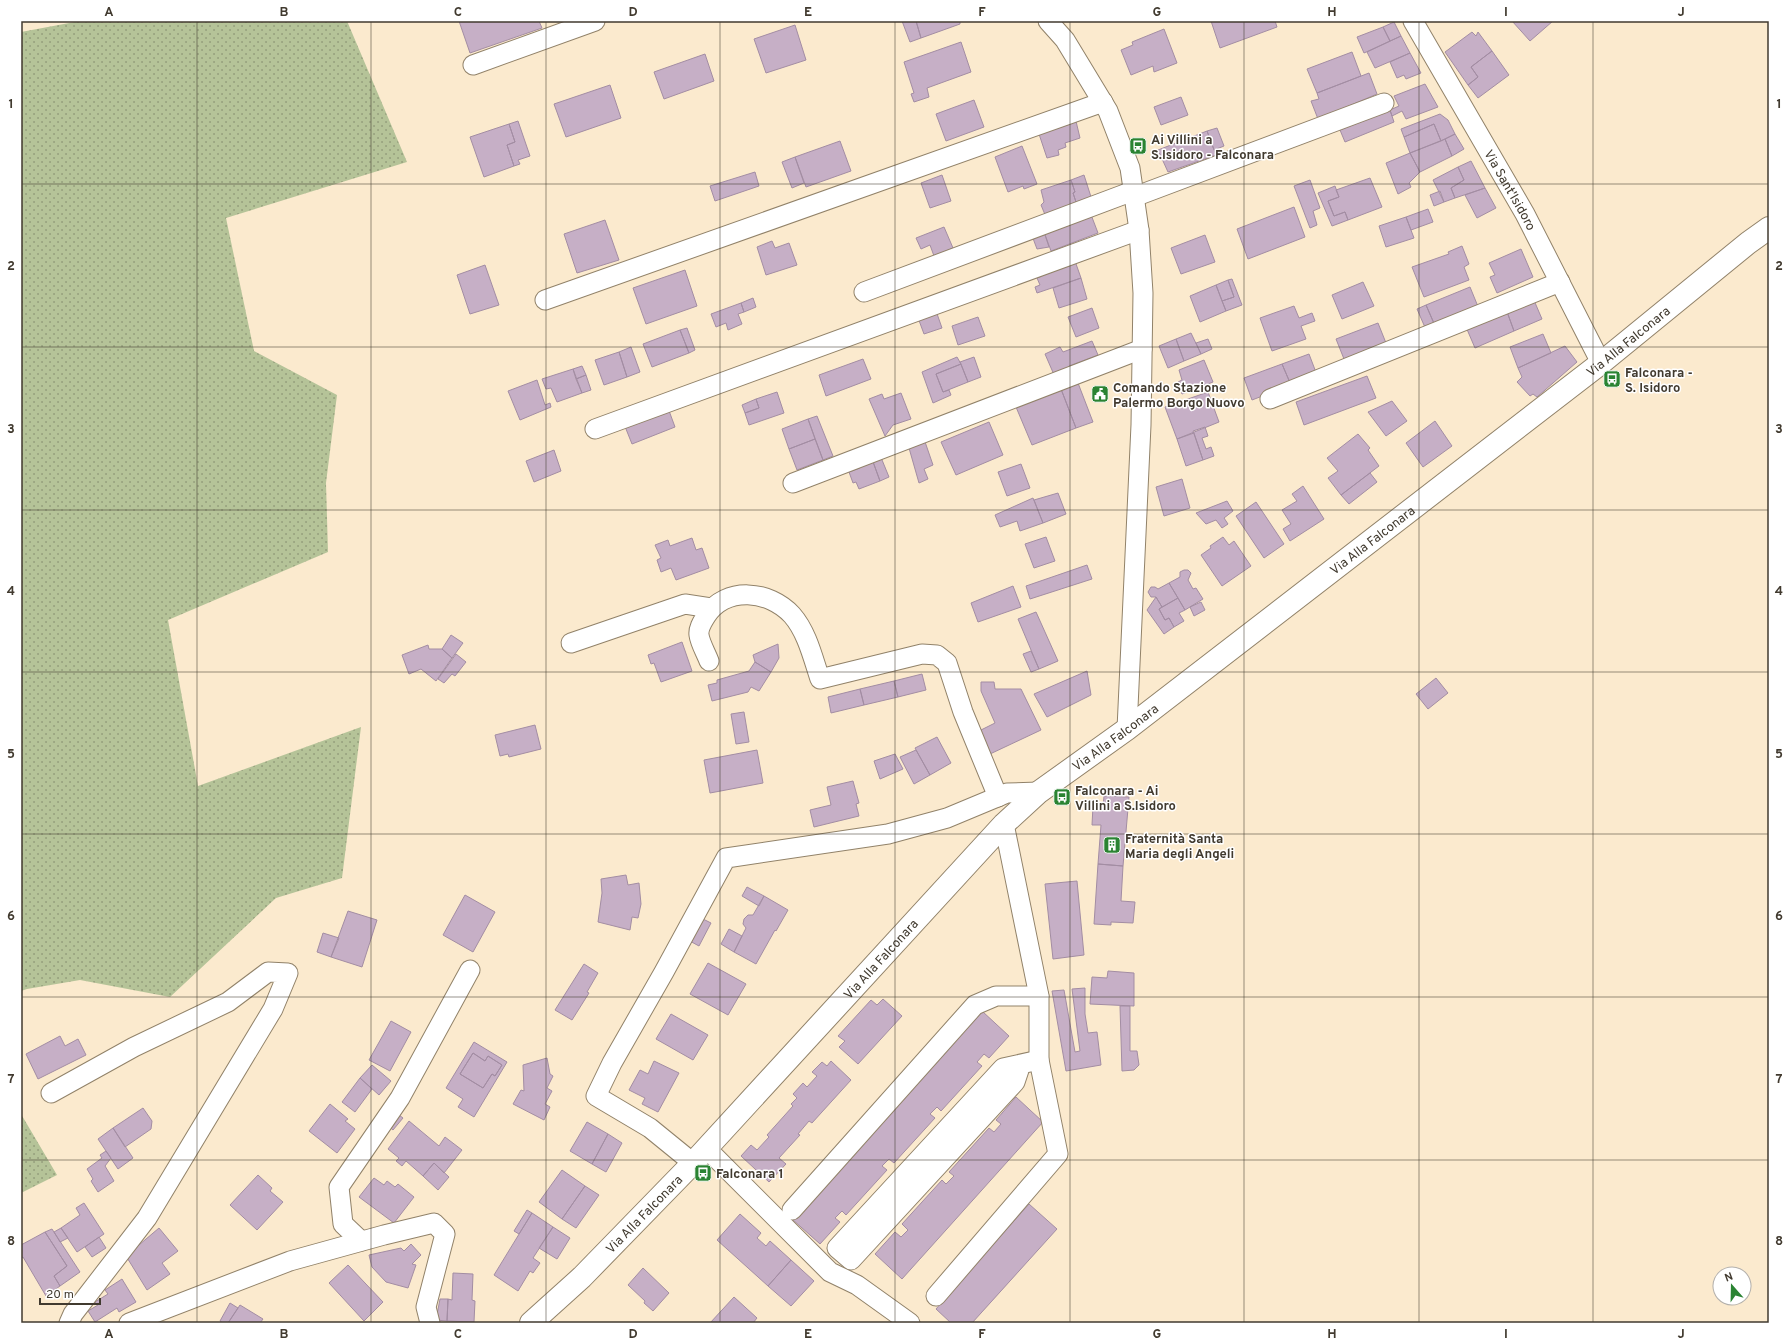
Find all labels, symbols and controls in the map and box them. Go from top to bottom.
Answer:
text: A [104,5,114,21]
text: B [280,5,289,21]
text: C [454,5,462,21]
text: D [628,5,638,21]
text: E [804,5,812,21]
text: F [978,5,986,21]
text: G [1153,5,1162,21]
text: H [1327,5,1337,21]
text: I [1504,5,1508,21]
text: J [1677,5,1685,21]
text: 1 [8,97,14,113]
text: 1 [1776,97,1782,113]
place label: Ai Villini a S.Isidoro - Falconara [1151,133,1274,164]
bus stop icon: Ai Villini a S.Isidoro - Falconara [1128,136,1148,156]
street label: Via Sant'Isidoro [1479,147,1538,234]
text: 2 [7,259,15,275]
text: 2 [1775,259,1783,275]
street label: Via Alla Falconara [1584,304,1674,381]
place label: Falconara - S. Isidoro [1625,366,1693,397]
bus stop icon: Falconara - S. Isidoro [1602,369,1622,389]
place label: Comando Stazione Palermo Borgo Nuovo [1113,381,1245,412]
public building icon: Comando Stazione Palermo Borgo Nuovo [1090,384,1110,404]
text: 3 [7,422,15,438]
text: 3 [1775,422,1783,438]
street label: Via Alla Falconara [1327,504,1419,579]
text: 4 [7,584,15,600]
text: 4 [1775,584,1783,600]
street label: Via Alla Falconara [1070,702,1162,776]
text: 5 [7,747,15,763]
text: 5 [1775,747,1783,763]
place label: Falconara - Ai Villini a S.Isidoro [1075,784,1176,815]
bus stop icon: Falconara - Ai Villini a S.Isidoro [1052,787,1072,807]
place label: Fraternità Santa Maria degli Angeli [1125,832,1234,863]
building icon: Fraternità Santa Maria degli Angeli [1102,835,1122,855]
text: 6 [7,909,15,925]
text: 6 [1775,909,1783,925]
street label: Via Alla Falconara [841,917,923,1003]
text: 7 [8,1072,15,1088]
text: 7 [1776,1072,1783,1088]
bus stop icon: Falconara 1 [693,1163,713,1183]
place label: Falconara 1 [716,1167,784,1183]
street label: Via Alla Falconara [603,1173,687,1258]
text: 8 [7,1234,15,1250]
text: 8 [1775,1234,1783,1250]
north arrow [1712,1266,1752,1306]
text: N [1723,1270,1735,1285]
scale bar [40,1280,100,1306]
text: 20 m [46,1287,74,1303]
text: A [104,1327,114,1343]
text: B [280,1327,289,1343]
text: C [454,1327,462,1343]
text: D [628,1327,638,1343]
text: E [804,1327,812,1343]
text: F [978,1327,986,1343]
text: G [1153,1327,1162,1343]
text: H [1327,1327,1337,1343]
text: I [1504,1327,1508,1343]
text: J [1677,1327,1685,1343]

